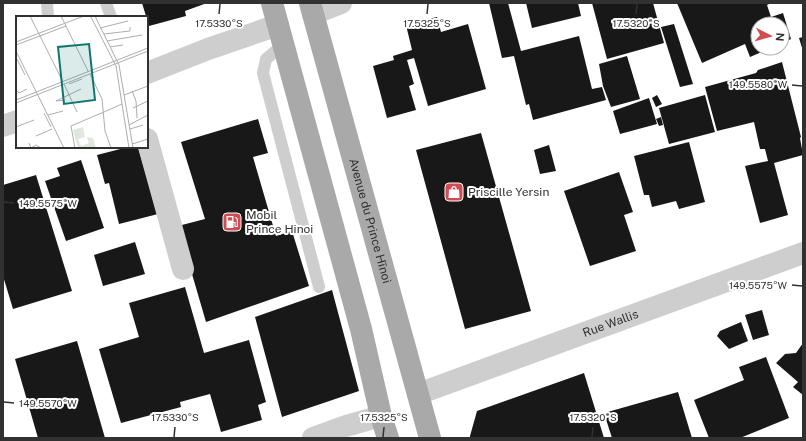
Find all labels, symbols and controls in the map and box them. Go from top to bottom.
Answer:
inset map [16,16,148,148]
north arrow [750,16,790,56]
text: 17.5330°S [195,17,243,29]
text: 17.5325°S [403,17,451,29]
text: 17.5320°S [612,17,660,29]
text: N [774,32,786,42]
text: 149.5580°W [729,78,788,90]
street label: Avenue du Prince Hīnoi [346,157,394,285]
shop icon: Priscille Yersin [443,181,465,203]
place label: Priscille Yersin [468,185,549,199]
text: 149.5575°W [19,197,78,209]
place label: Mobil Prince Hinoi [246,208,313,236]
fuel station icon: Mobil Prince Hinoi [221,211,243,233]
text: 149.5575°W [729,279,788,291]
street label: Rue Wallis [581,307,640,340]
text: 149.5570°W [19,397,77,409]
text: 17.5330°S [151,411,199,423]
text: 17.5325°S [360,411,408,423]
text: 17.5320°S [569,411,617,423]

